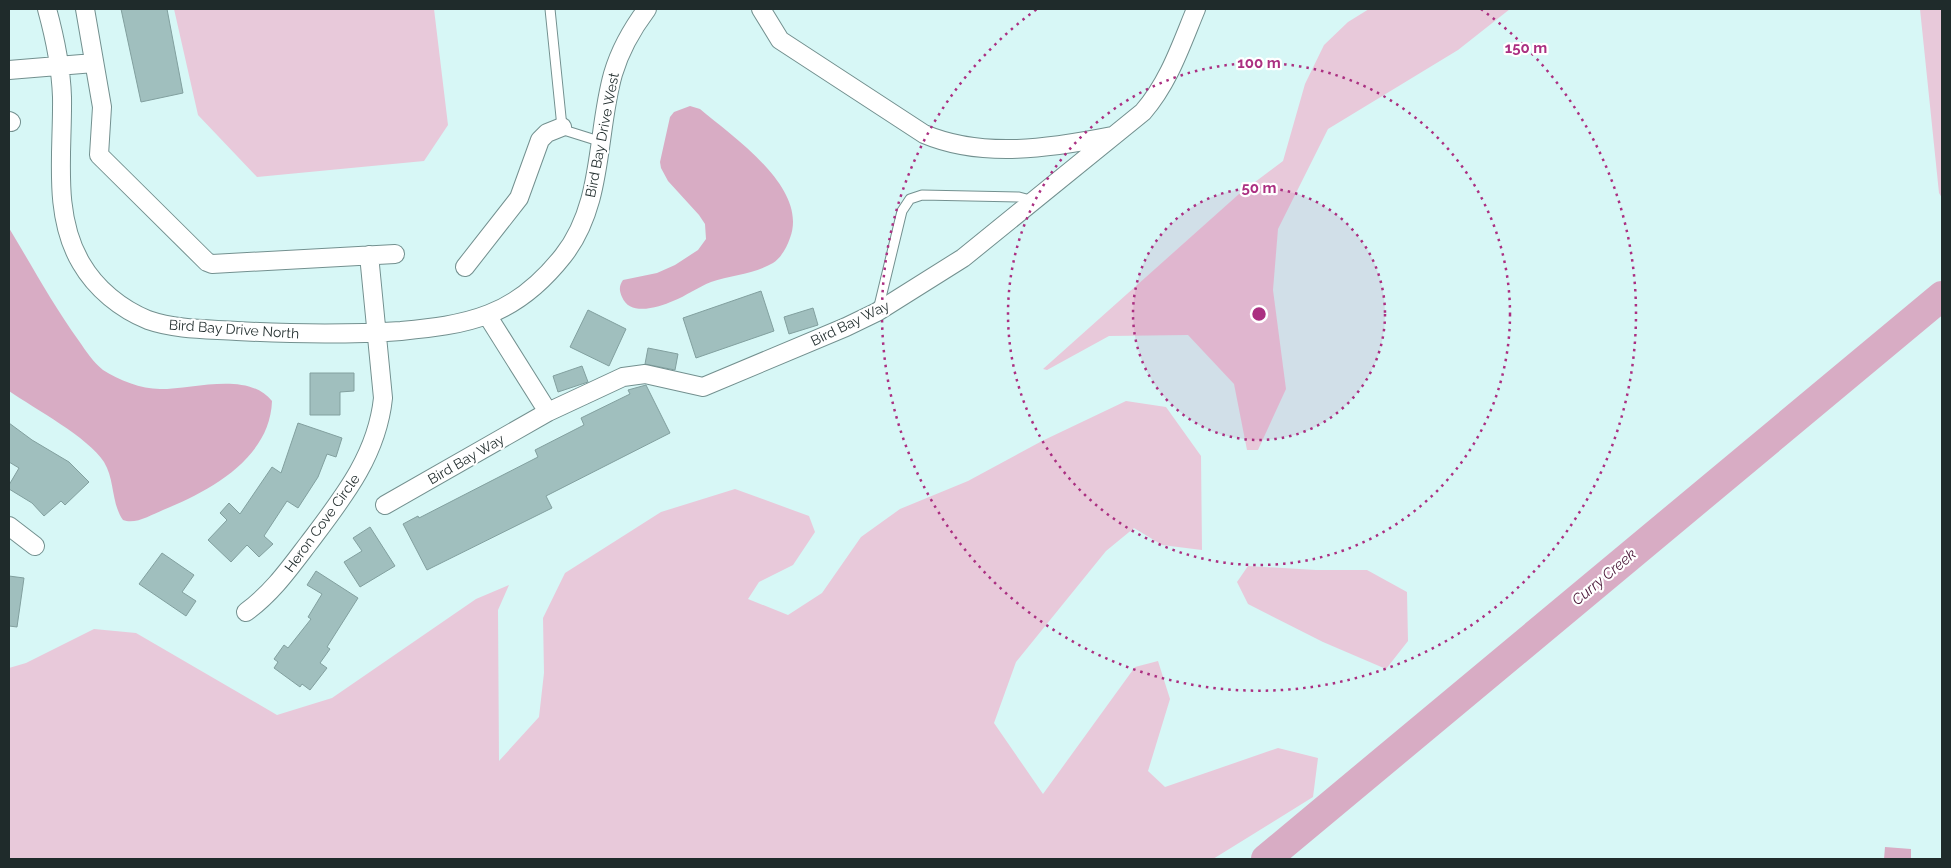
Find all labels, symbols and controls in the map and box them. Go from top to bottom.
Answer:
text: 150 m [1505,39,1547,57]
text: 100 m [1237,54,1281,72]
street label: Bird Bay Drive West [582,71,622,199]
text: 50 m [1241,179,1277,197]
street label: Bird Bay Way [808,297,892,349]
centre of rings [1250,305,1268,323]
street label: Bird Bay Drive North [168,316,300,342]
street label: Bird Bay Way [425,431,507,487]
street label: Heron Cove Circle [281,471,363,575]
water label: Curry Creek [1568,545,1640,609]

